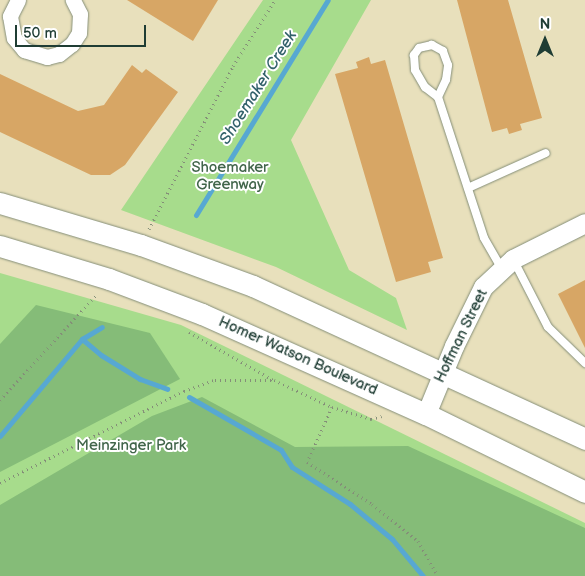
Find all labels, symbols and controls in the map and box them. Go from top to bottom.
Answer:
scale bar [18,15,149,47]
north arrow [520,15,570,65]
text: N [540,16,550,33]
text: 50 m [23,24,57,43]
water label: Shoemaker Creek [216,28,302,148]
park label: Shoemaker Greenway [191,158,269,193]
street label: Hoffman Street [431,286,491,386]
street label: Homer Watson Boulevard [215,313,381,399]
park label: Meinzinger Park [76,437,186,455]

